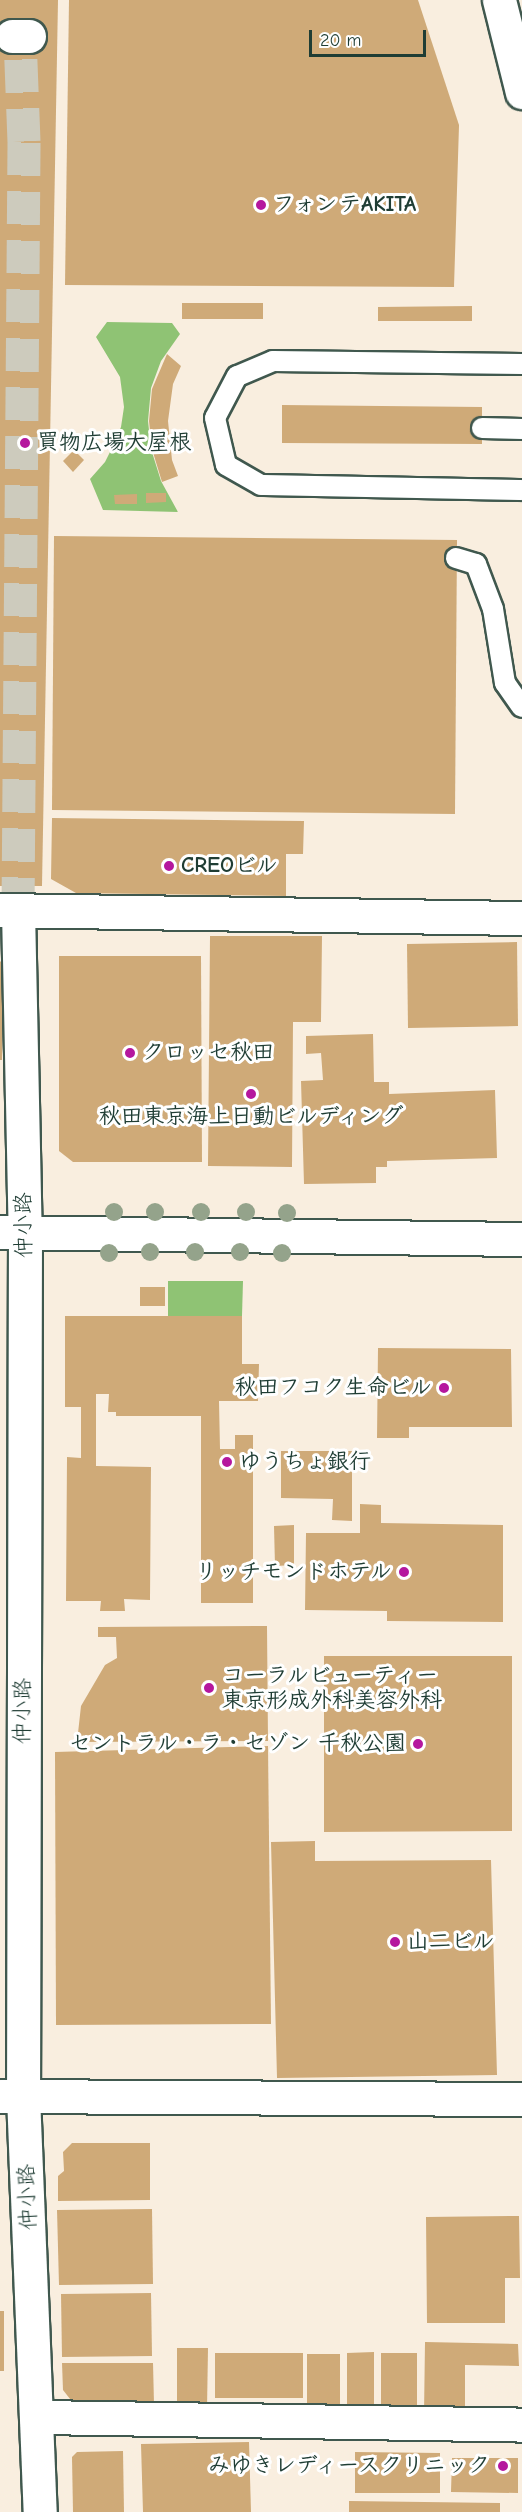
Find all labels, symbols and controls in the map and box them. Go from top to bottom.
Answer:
scale bar [312,18,429,56]
text: 20 m [320,30,361,51]
place label: フォンテAKITA [273,192,416,218]
marker: フォンテAKITA [254,198,268,212]
place label: 買物広場大屋根 [37,430,191,456]
marker: 買物広場大屋根 [18,436,32,450]
place label: CREOビル [181,853,278,879]
marker: CREOビル [162,859,176,873]
place label: クロッセ秋田 [142,1040,274,1066]
marker: クロッセ秋田 [123,1046,137,1060]
marker: 秋田東京海上日動ビルディング [244,1087,258,1101]
place label: 秋田東京海上日動ビルディング [97,1104,405,1130]
street label: 仲小路 [10,1192,38,1258]
place label: 秋田フコク生命ビル [234,1375,432,1401]
marker: 秋田フコク生命ビル [437,1381,451,1395]
place label: ゆうちょ銀行 [239,1449,371,1475]
marker: ゆうちょ銀行 [220,1455,234,1469]
place label: リッチモンドホテル [194,1559,392,1585]
marker: リッチモンドホテル [397,1565,411,1579]
place label: コーラルビューティー 東京形成外科美容外科 [222,1662,442,1714]
street label: 仲小路 [10,1678,36,1744]
marker: コーラルビューティー 東京形成外科美容外科 [200,1679,218,1697]
place label: セントラル・ラ・セゾン 千秋公園 [68,1731,406,1757]
marker: セントラル・ラ・セゾン 千秋公園 [411,1737,425,1751]
place label: 山二ビル [407,1929,495,1955]
marker: 山二ビル [388,1935,402,1949]
street label: 仲小路 [13,2163,43,2231]
place label: みゆきレディースクリニック [204,2453,490,2479]
marker: みゆきレディースクリニック [494,2457,512,2475]

